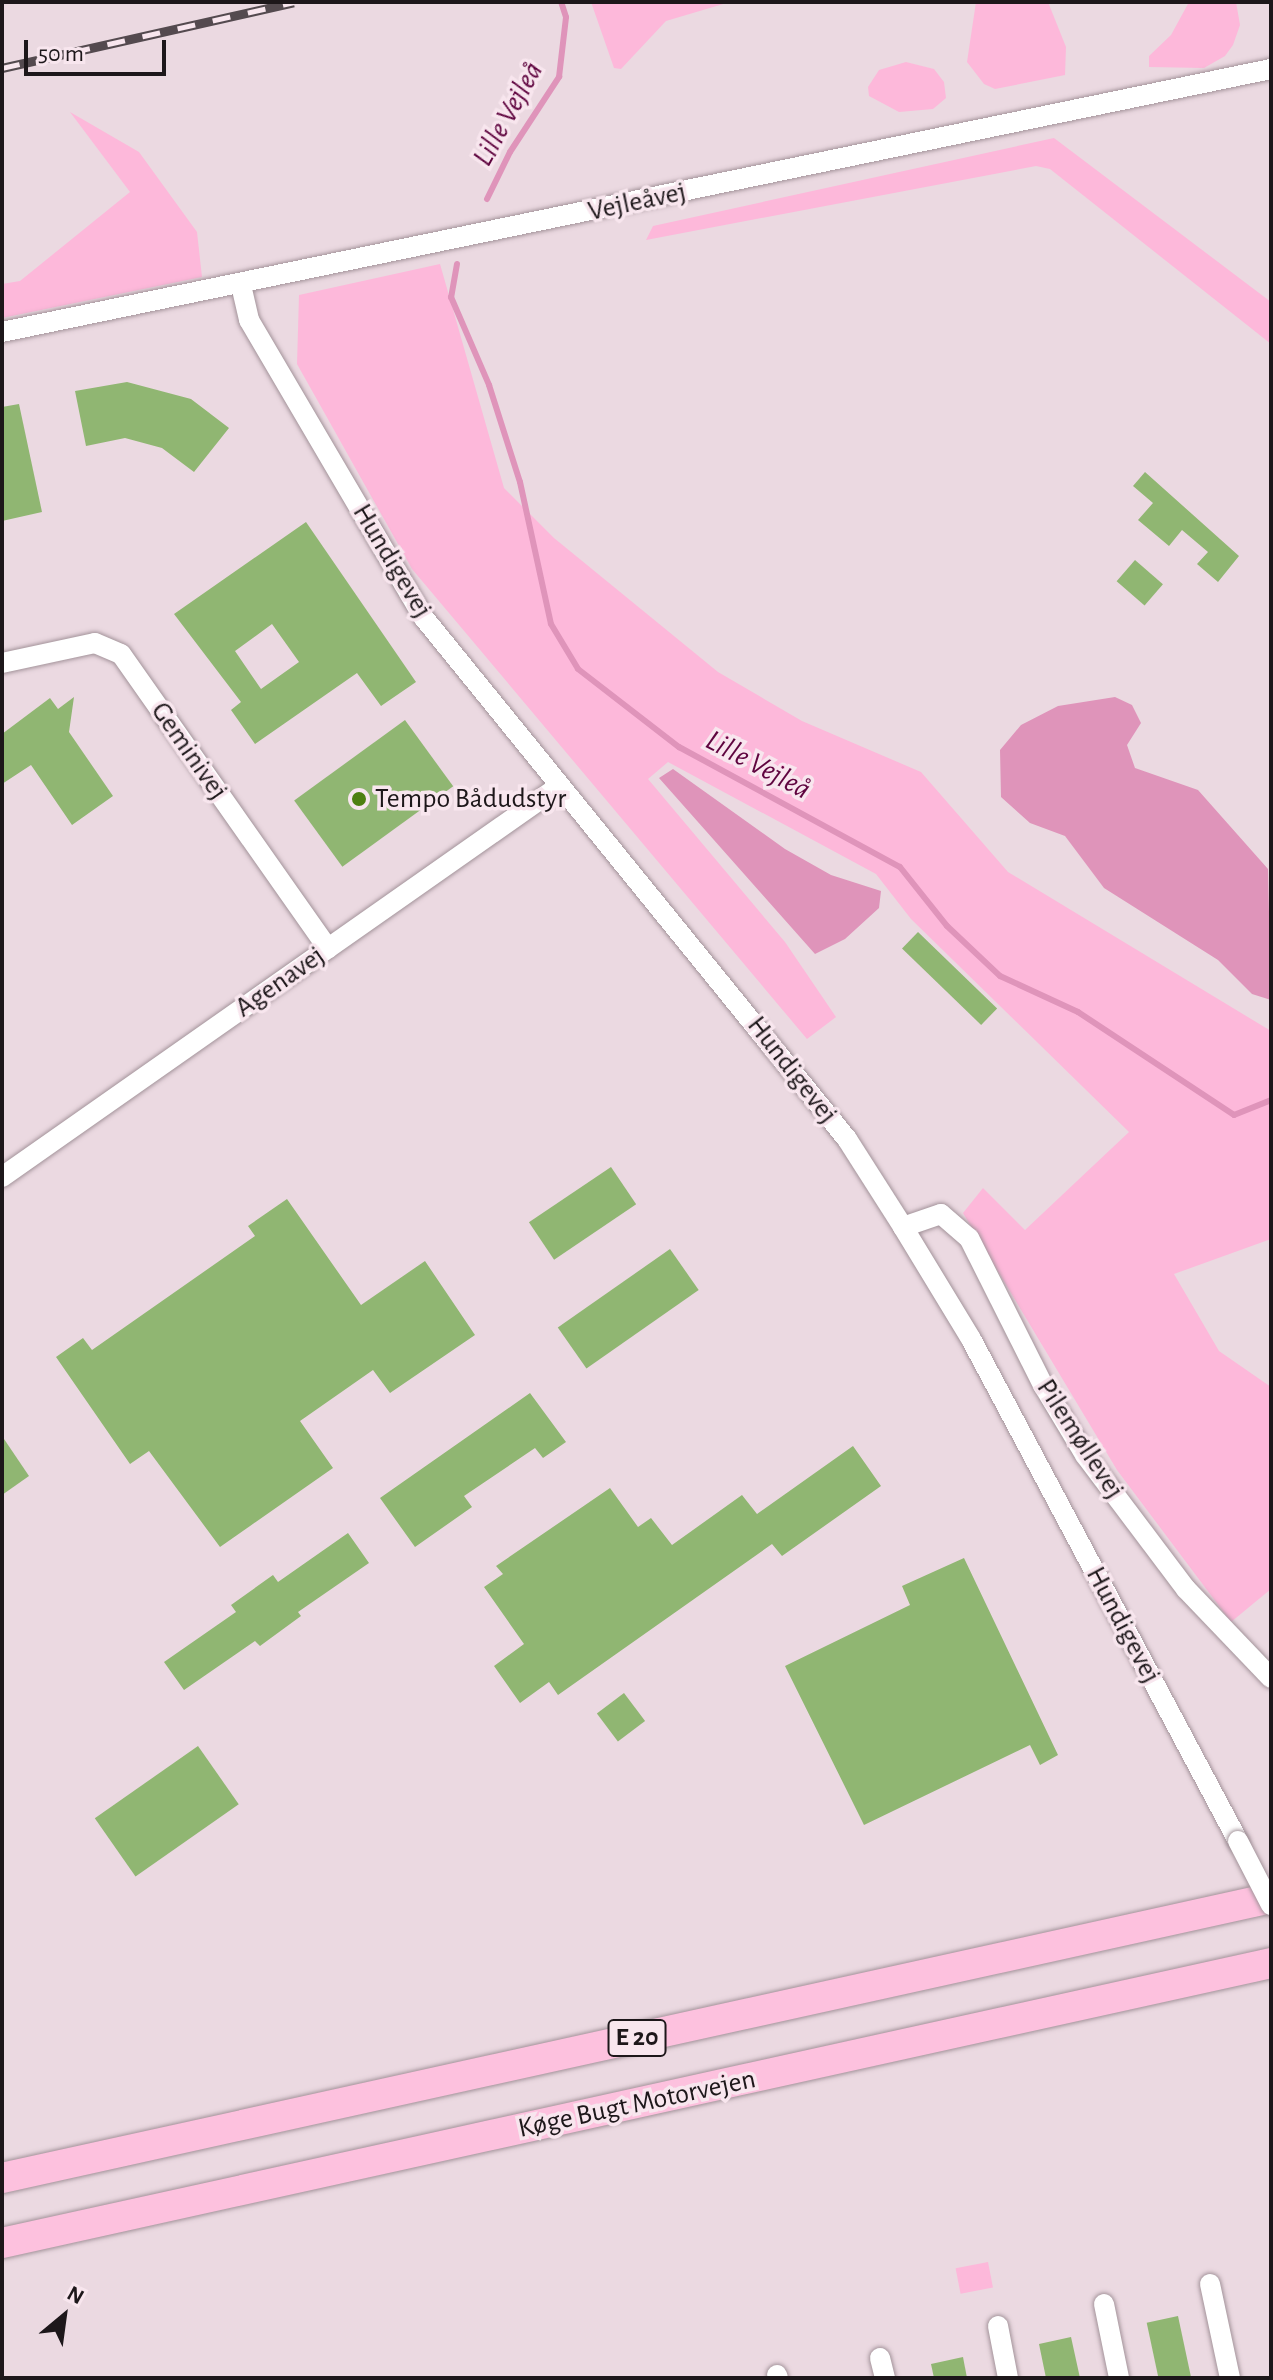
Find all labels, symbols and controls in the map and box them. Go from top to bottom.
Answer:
scale bar [28,24,170,74]
text: 50 m [38,42,84,66]
water label: Lille Vejleå [465,56,551,172]
street label: Vejleåvej [585,175,689,229]
street label: Hundigevej [345,498,439,624]
street label: Geminivej [143,696,235,806]
water label: Lille Vejleå [699,722,817,808]
place label: Tempo Bådudstyr [375,782,566,816]
marker: Tempo Bådudstyr [350,790,368,808]
street label: Agenavej [229,939,331,1025]
street label: Hundigevej [740,1010,844,1130]
street label: Pilemøllevej [1029,1373,1131,1505]
street label: Hundigevej [1078,1561,1168,1689]
road number: E 20 [607,2016,667,2060]
street label: Køge Bugt Motorvejen [515,2062,759,2146]
north arrow [24,2276,104,2356]
text: N [64,2282,88,2308]

